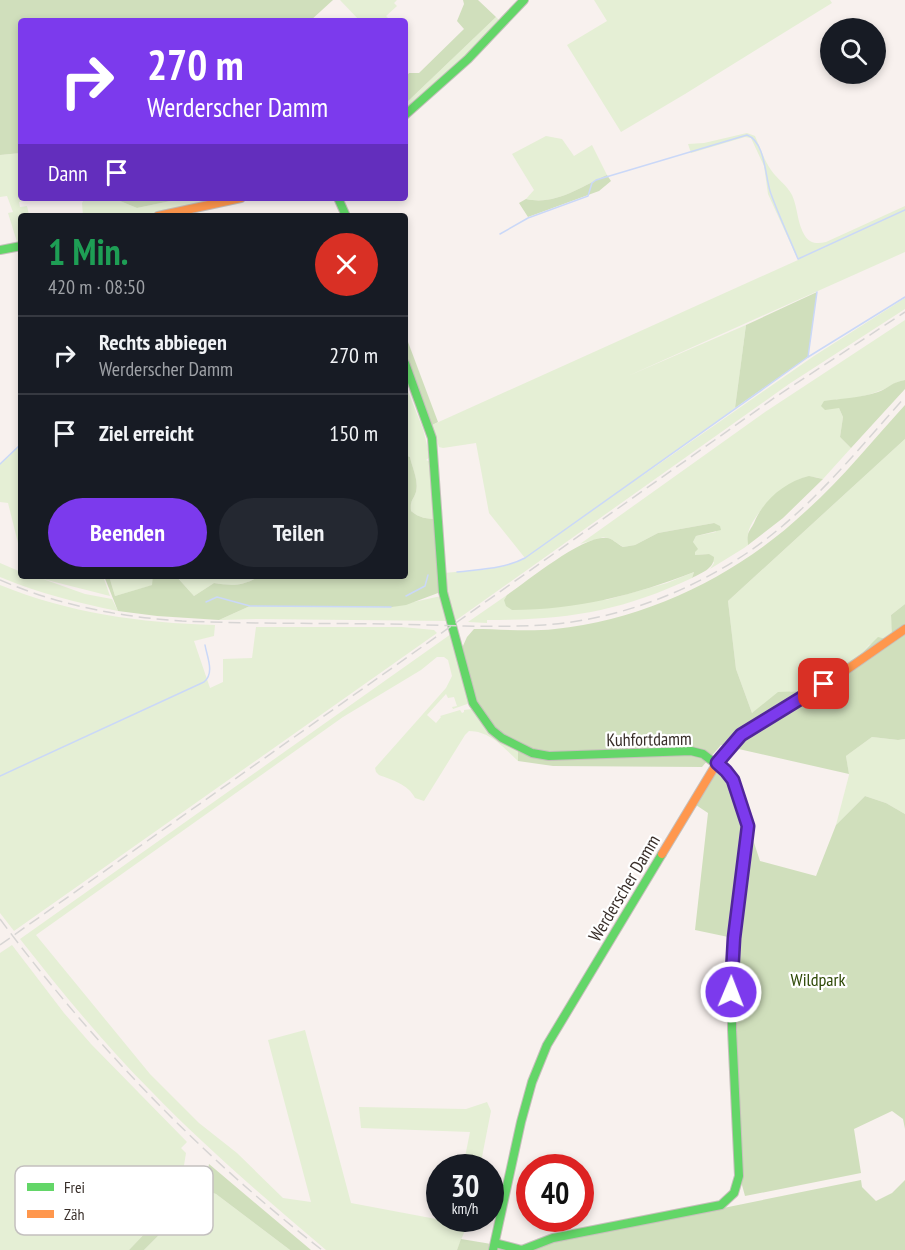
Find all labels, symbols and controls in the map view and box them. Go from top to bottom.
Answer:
map controls [820,18,886,84]
button: search [820,18,886,84]
text: 270 m [147,37,244,92]
icon: right [48,42,126,120]
text: Werderscher Damm [147,90,328,124]
icon: arrive [100,156,133,189]
text: Dann [48,159,88,187]
text: 1 Min. [48,228,128,275]
button: close [315,233,378,296]
text: 420 m · 08:50 [48,274,145,300]
text: Rechts abbiegen [99,328,227,356]
icon: right [48,339,81,372]
text: 270 m [329,341,378,369]
text: Werderscher Damm [99,356,233,382]
icon: arrive [48,417,81,450]
text: Ziel erreicht [99,419,194,447]
text: 150 m [329,419,378,447]
button: Beenden [48,498,207,567]
button: Teilen [219,498,378,567]
pin [798,658,849,709]
icon: arrive [807,667,840,700]
street label: Kuhfortdamm [606,727,692,751]
street label: Werderscher Damm [583,830,665,946]
position arrow [699,960,763,1024]
park label: Wildpark [791,968,845,991]
speed limit sign: 40 [516,1154,594,1232]
legend [15,1166,213,1235]
text: 30 [451,1166,479,1205]
text: Frei [64,1177,85,1197]
text: km/h [452,1199,478,1218]
text: Zäh [64,1204,84,1224]

